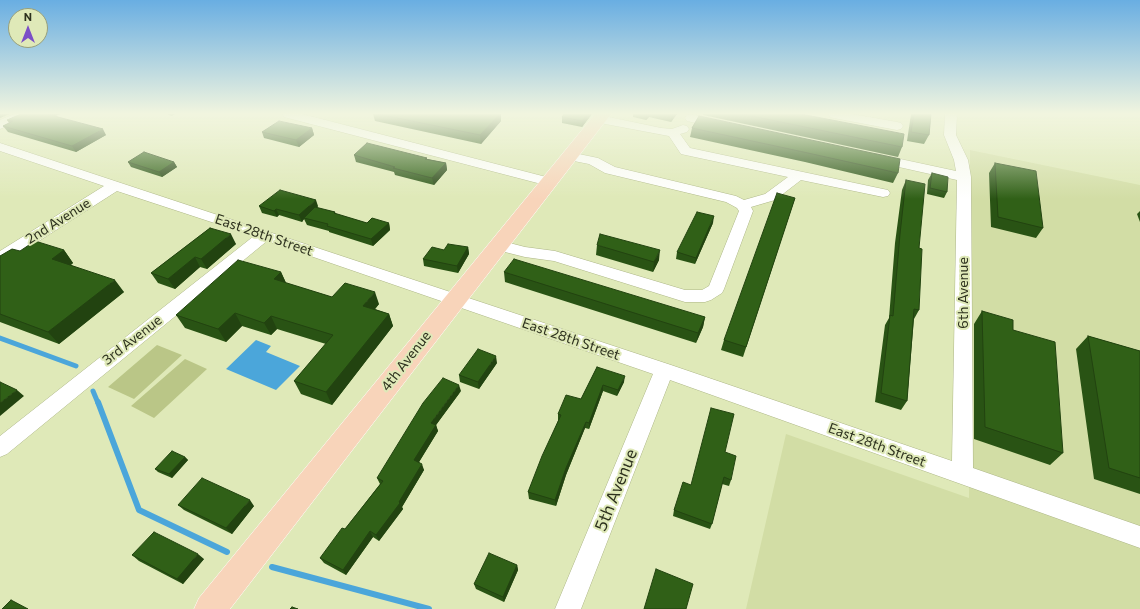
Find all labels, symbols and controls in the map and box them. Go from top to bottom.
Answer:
north arrow [8,8,48,48]
text: N [24,10,32,23]
street label: 2nd Avenue [23,194,93,248]
street label: East 28th Street [213,210,315,260]
street label: 6th Avenue [955,257,971,329]
street label: 3rd Avenue [99,312,165,368]
street label: East 28th Street [520,314,622,364]
street label: 4th Avenue [377,328,435,394]
street label: East 28th Street [826,420,928,470]
street label: 5th Avenue [590,446,642,534]

